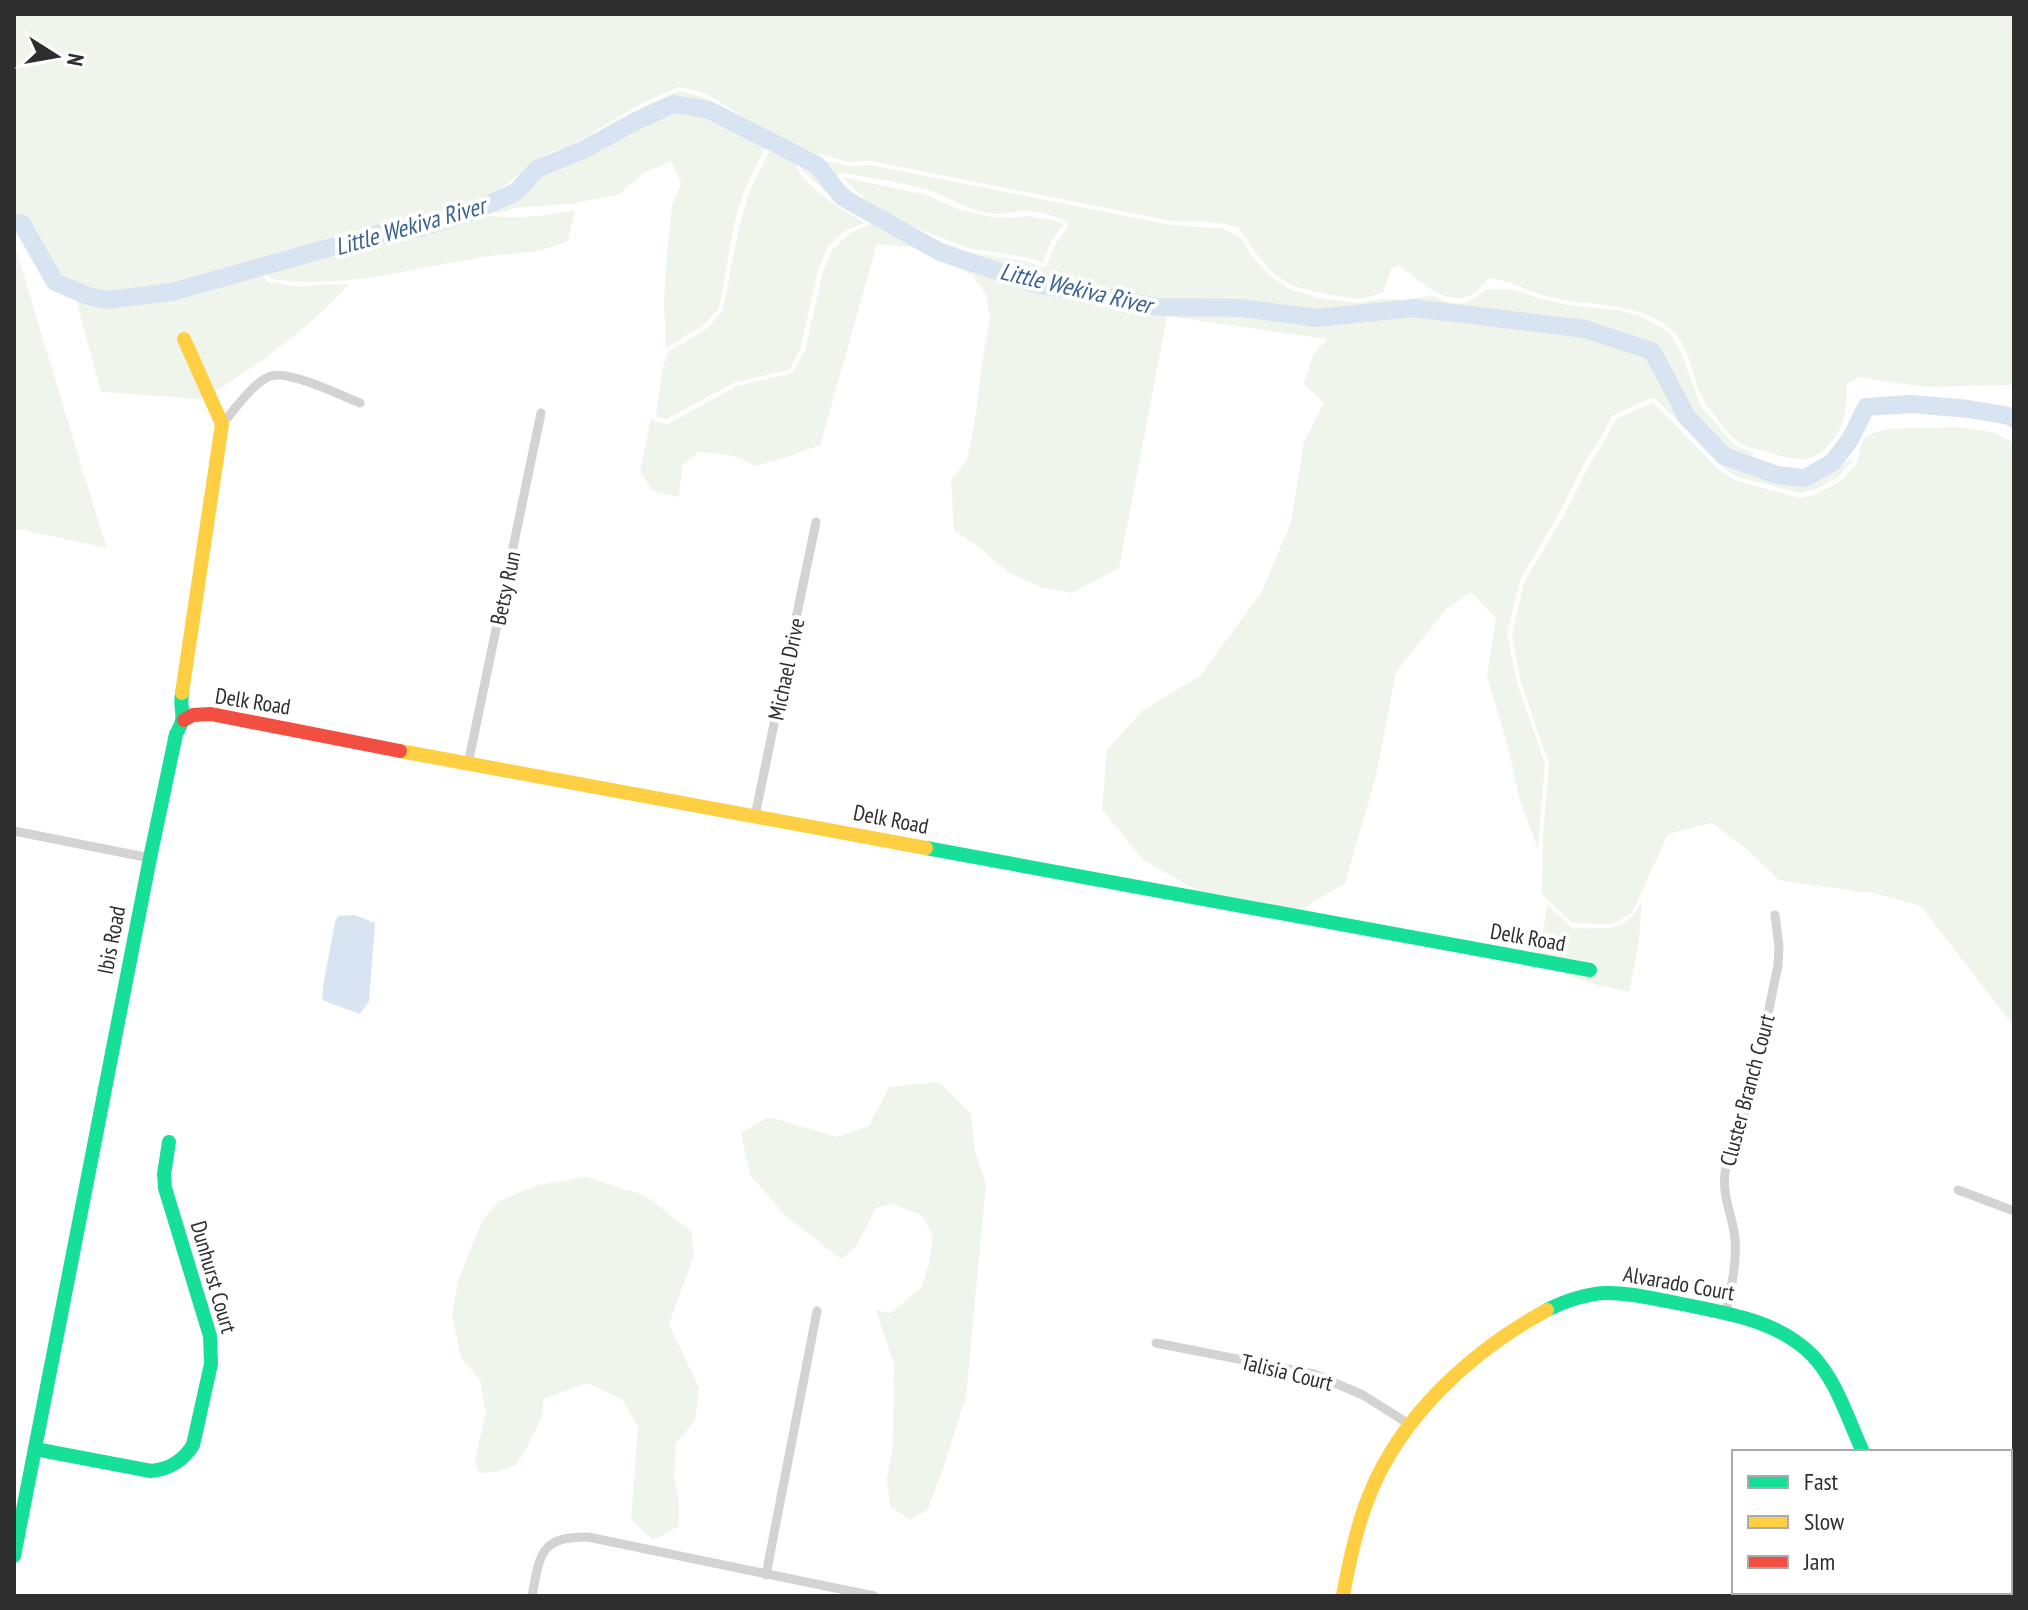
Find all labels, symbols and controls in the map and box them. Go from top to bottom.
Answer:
north arrow [16,16,96,96]
text: N [61,51,91,68]
water label: Little Wekiva River [331,189,492,262]
water label: Little Wekiva River [997,255,1158,321]
street label: Betsy Run [484,548,526,628]
street label: Michael Drive [761,615,811,723]
street label: Delk Road [213,681,293,721]
street label: Delk Road [851,798,931,840]
street label: Ibis Road [91,903,131,977]
street label: Delk Road [1488,917,1568,957]
street label: Cluster Branch Court [1713,1011,1781,1169]
street label: Dunhurst Court [185,1218,243,1336]
street label: Alvarado Court [1621,1259,1737,1307]
street label: Talisia Court [1238,1347,1336,1397]
legend [1732,1450,2012,1594]
text: Fast [1804,1466,1839,1497]
text: Slow [1804,1506,1845,1537]
text: Jam [1803,1546,1835,1577]

